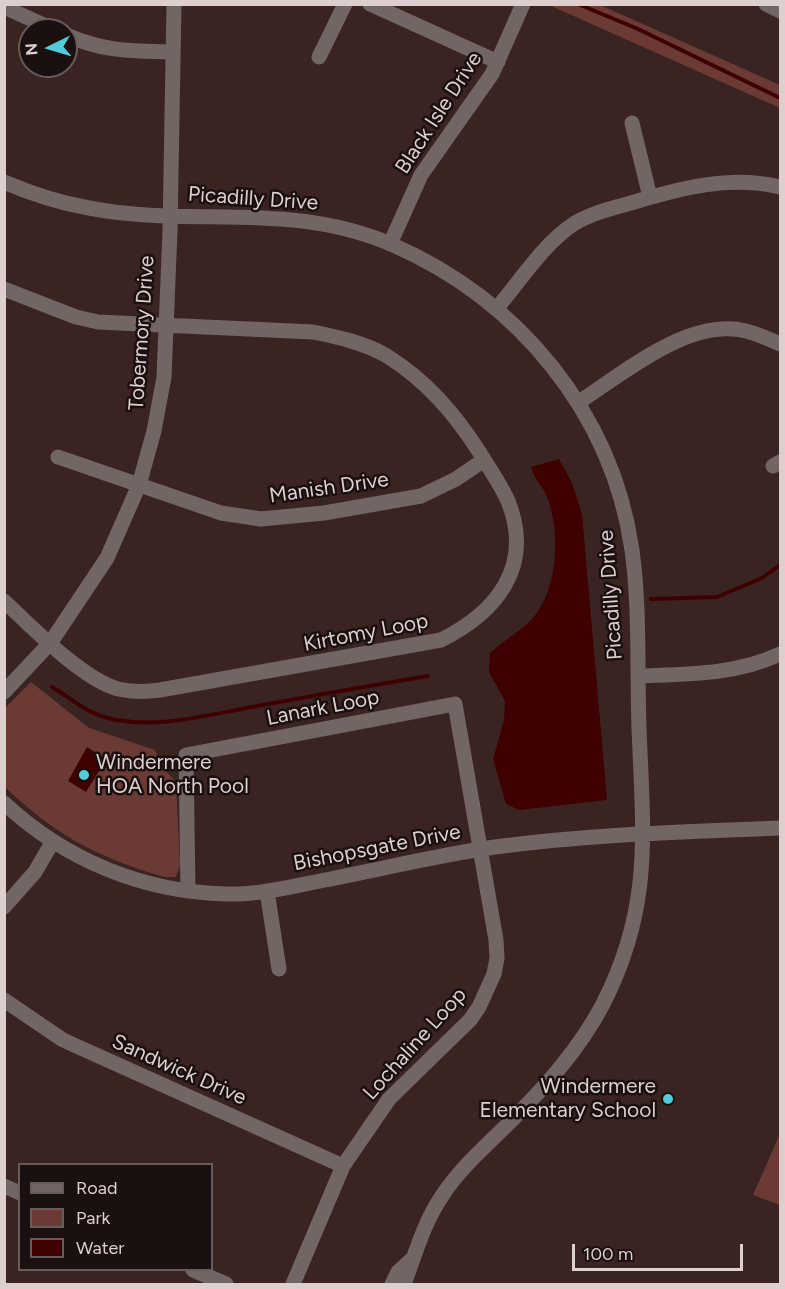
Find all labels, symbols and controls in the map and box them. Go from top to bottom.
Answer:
north arrow [18,18,78,78]
text: N [22,42,42,56]
street label: Black Isle Drive [390,47,488,179]
street label: Picadilly Drive [187,182,319,216]
street label: Tobermory Drive [124,255,160,411]
street label: Manish Drive [268,467,390,509]
street label: Picadilly Drive [594,529,628,661]
street label: Kirtomy Loop [302,609,430,657]
street label: Lanark Loop [265,685,381,731]
place label: Windermere HOA North Pool [96,750,249,800]
marker: Windermere HOA North Pool [77,768,91,782]
street label: Bishopsgate Drive [291,819,463,877]
street label: Lochaline Loop [358,983,472,1105]
street label: Sandwick Drive [108,1029,250,1111]
place label: Windermere Elementary School [480,1074,656,1124]
marker: Windermere Elementary School [661,1092,675,1106]
legend [18,1163,213,1271]
text: Road [76,1177,117,1199]
text: Park [76,1207,110,1229]
scale bar [575,1232,746,1270]
text: Water [76,1237,124,1259]
text: 100 m [583,1243,633,1265]

